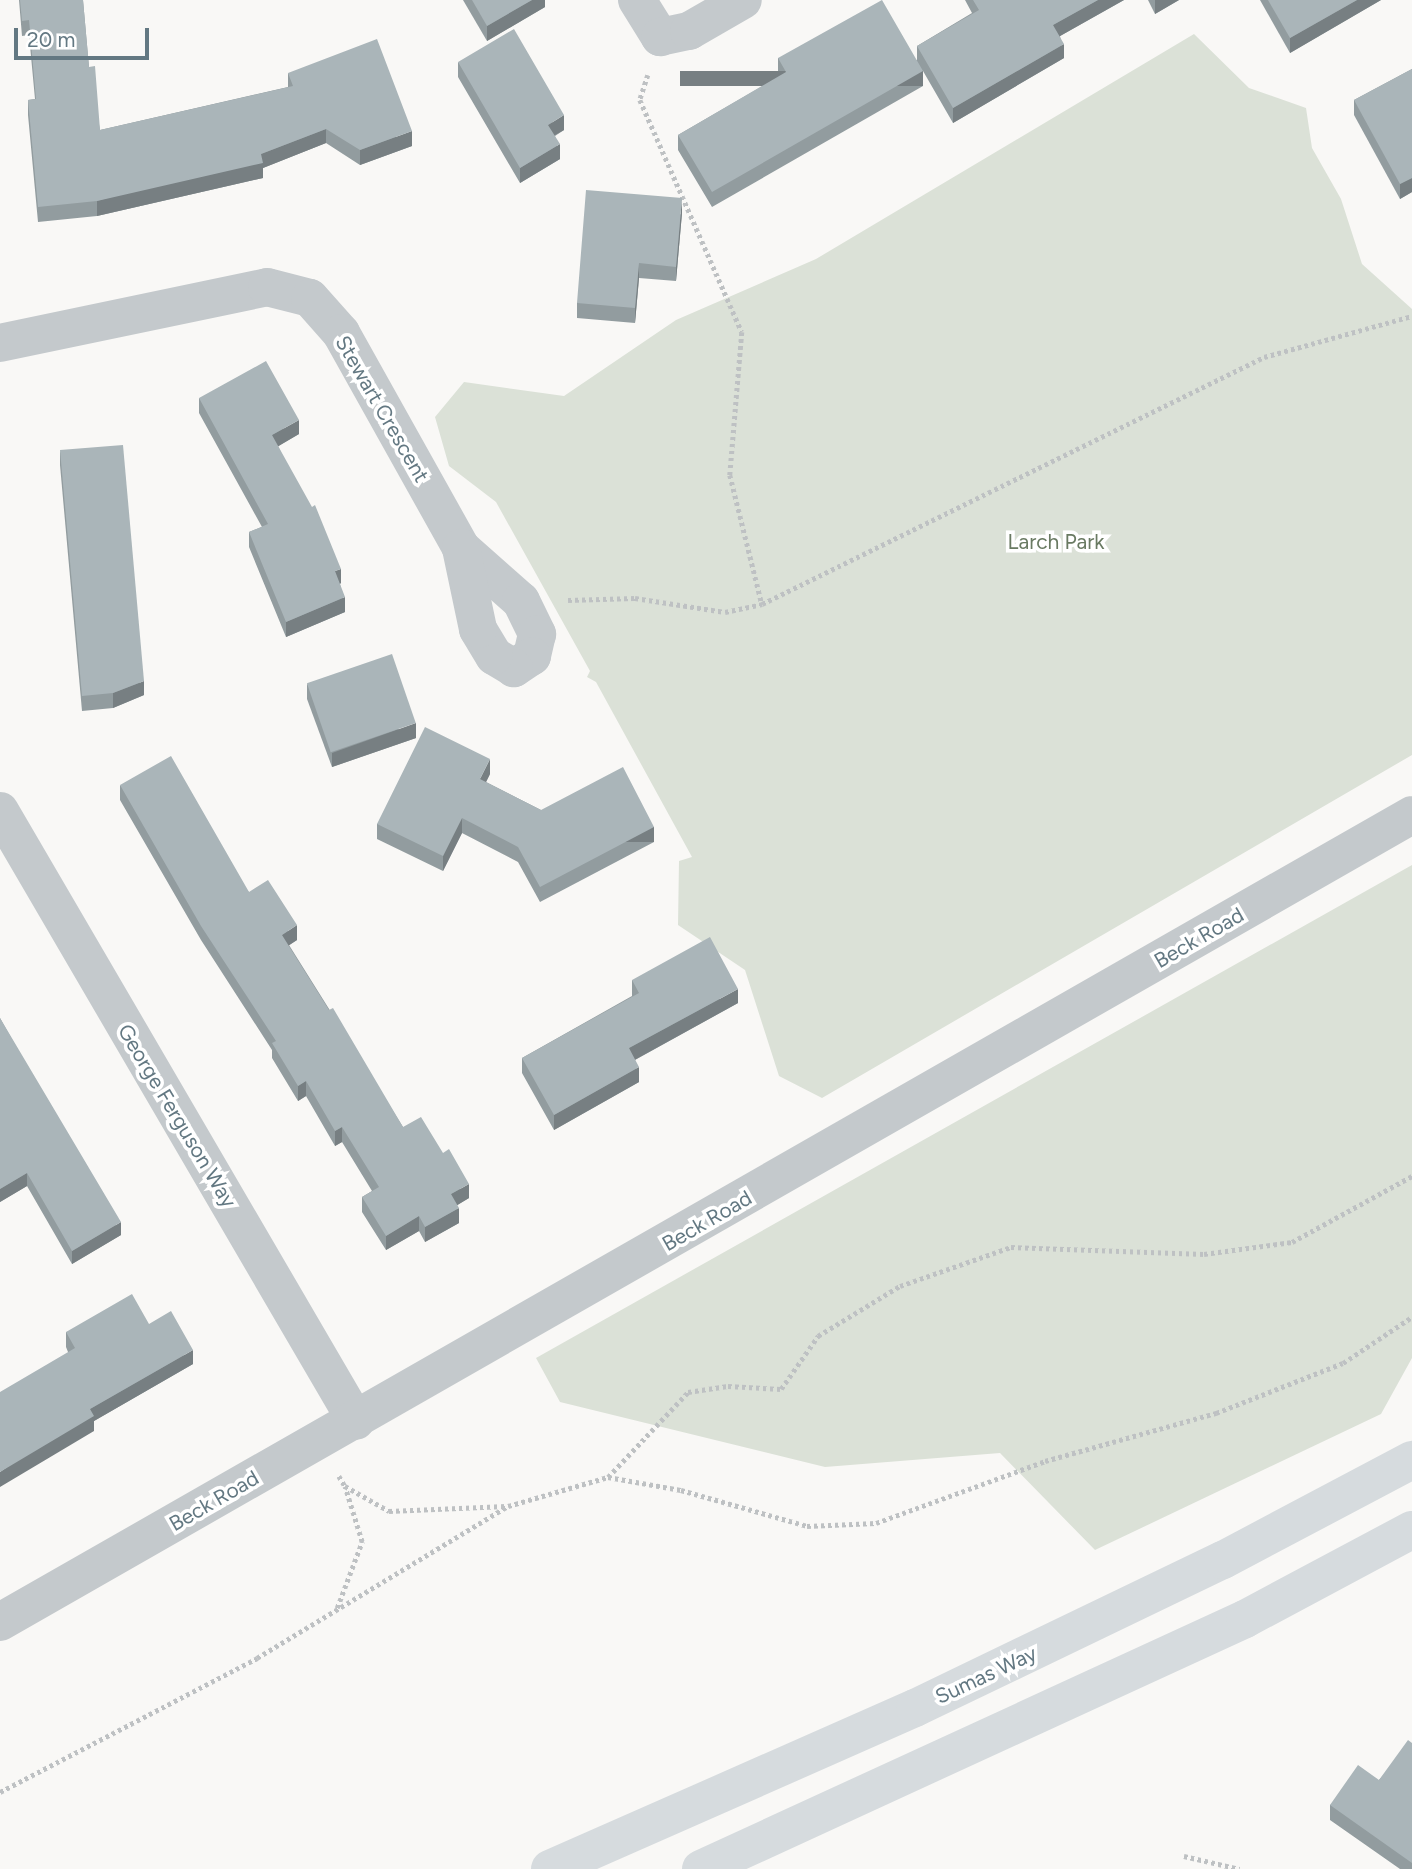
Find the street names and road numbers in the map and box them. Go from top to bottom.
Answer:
street label: Stewart Crescent [330,331,434,487]
street label: Beck Road [1150,902,1248,974]
street label: George Ferguson Way [112,1020,242,1212]
street label: Beck Road [658,1185,756,1257]
street label: Beck Road [165,1465,263,1537]
street label: Sumas Way [931,1641,1041,1709]

